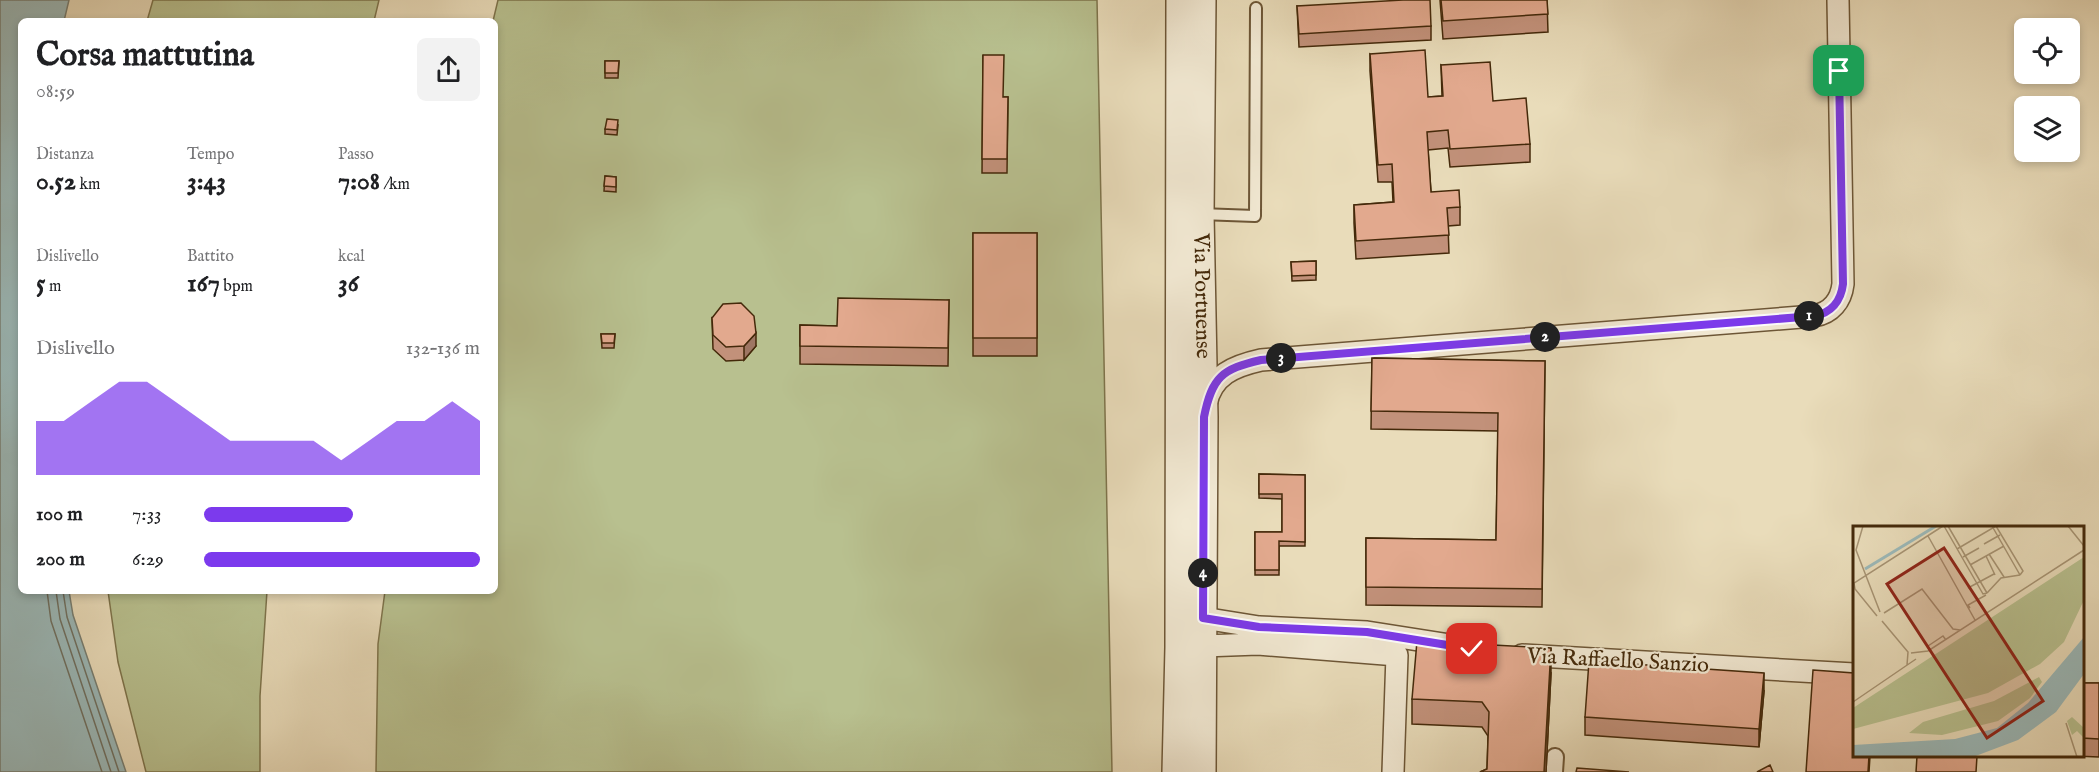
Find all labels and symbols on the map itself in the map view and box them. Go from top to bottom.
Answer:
pin [1813,45,1864,96]
street label: Via Portuense [1186,232,1217,359]
pin: 1 [1794,301,1824,331]
pin: 2 [1530,322,1560,352]
pin: 3 [1266,343,1296,373]
inset map [1853,526,2084,757]
pin: 4 [1188,558,1218,588]
pin [1446,623,1497,674]
street label: Via Raffaello Sanzio [1525,642,1710,680]

